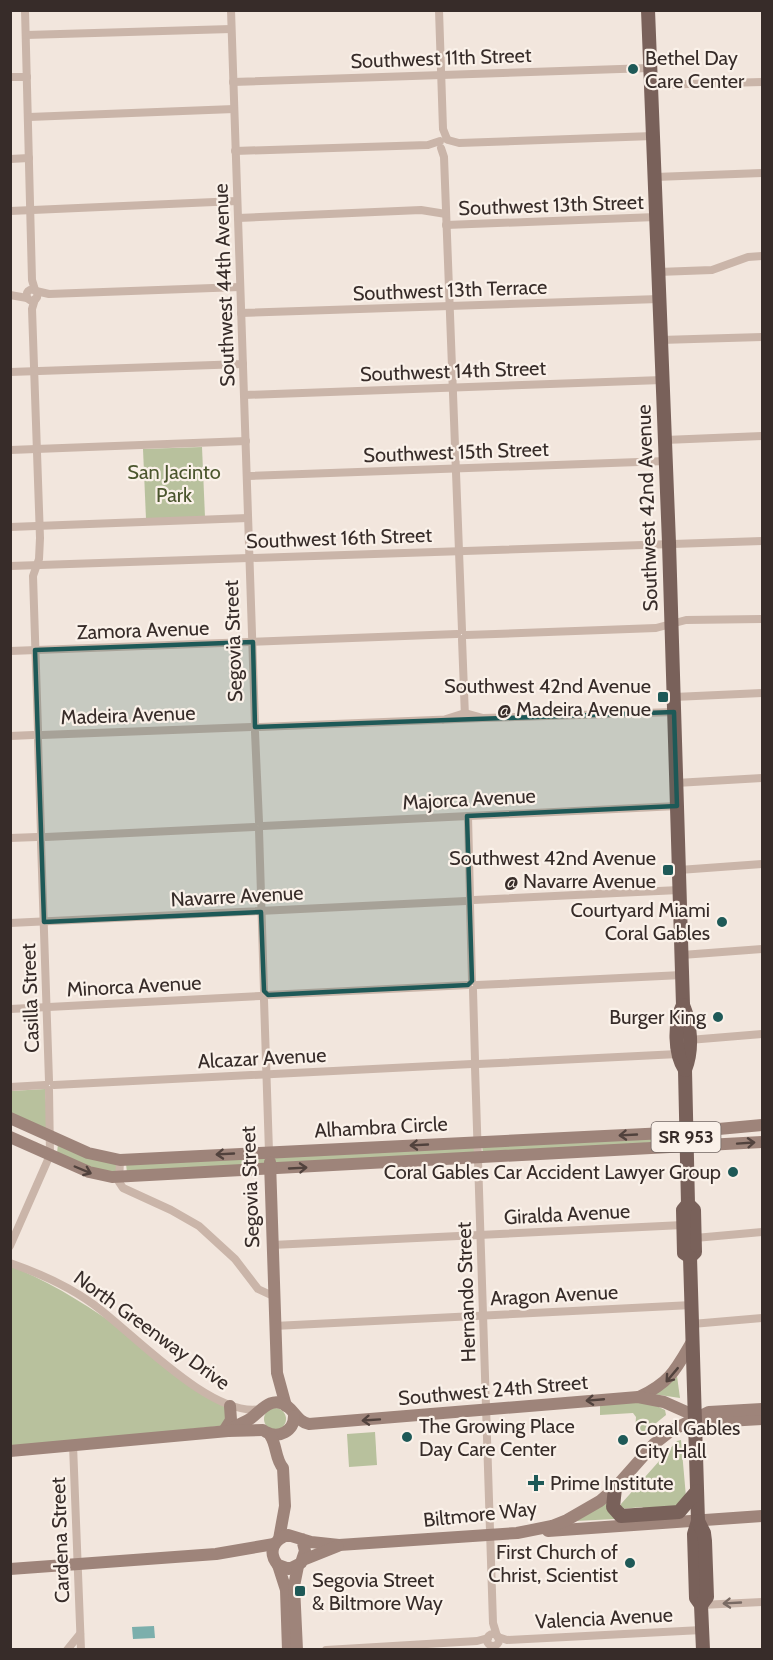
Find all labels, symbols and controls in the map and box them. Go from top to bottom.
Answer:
street label: Southwest 11th Street [350,43,532,73]
place label: Bethel Day Care Center [645,46,745,93]
marker: Bethel Day Care Center [626,62,640,76]
street label: Southwest 44th Avenue [208,183,240,387]
street label: Southwest 13th Street [458,190,644,220]
street label: Southwest 13th Terrace [352,275,548,305]
street label: Southwest 14th Street [359,356,547,386]
street label: Southwest 42nd Avenue [631,404,663,612]
street label: Southwest 15th Street [363,437,549,467]
park label: San Jacinto Park [127,460,221,507]
street label: Southwest 16th Street [246,523,433,553]
street label: Segovia Street [219,579,247,703]
street label: Zamora Avenue [76,616,210,644]
place label: Southwest 42nd Avenue @ Madeira Avenue [444,674,651,721]
marker: Southwest 42nd Avenue @ Madeira Avenue [656,690,670,704]
street label: Madeira Avenue [60,701,196,729]
street label: Majorca Avenue [402,784,536,814]
place label: Southwest 42nd Avenue @ Navarre Avenue [449,846,656,893]
marker: Southwest 42nd Avenue @ Navarre Avenue [661,863,675,877]
street label: Navarre Avenue [170,881,304,911]
place label: Courtyard Miami Coral Gables [571,898,710,945]
marker: Courtyard Miami Coral Gables [715,915,729,929]
street label: Casilla Street [16,943,44,1053]
street label: Minorca Avenue [66,970,202,1002]
place label: Burger King [609,1005,707,1029]
marker: Burger King [711,1010,725,1024]
street label: Alcazar Avenue [197,1043,327,1073]
street label: Alhambra Circle [314,1112,448,1142]
road number: SR 953 [652,1122,720,1152]
street label: Segovia Street [236,1125,264,1249]
one-way arrow [618,1130,638,1141]
one-way arrow [735,1137,755,1148]
one-way arrow [410,1139,430,1151]
one-way arrow [215,1149,235,1160]
place label: Coral Gables Car Accident Lawyer Group [384,1160,721,1184]
one-way arrow [287,1162,307,1173]
one-way arrow [74,1165,92,1176]
marker: Coral Gables Car Accident Lawyer Group [726,1165,740,1179]
street label: Giralda Avenue [503,1199,631,1229]
street label: Hernando Street [452,1221,480,1363]
street label: North Greenway Drive [69,1265,235,1395]
street label: Aragon Avenue [489,1280,619,1310]
one-way arrow [665,1367,678,1383]
street label: Southwest 24th Street [397,1370,589,1410]
one-way arrow [586,1395,606,1406]
place label: The Growing Place Day Care Center [419,1414,575,1461]
one-way arrow [362,1415,382,1426]
place label: Coral Gables City Hall [635,1416,740,1463]
marker: The Growing Place Day Care Center [400,1430,414,1444]
marker: Coral Gables City Hall [616,1433,630,1447]
place label: Prime Institute [550,1471,674,1495]
marker: Prime Institute [527,1474,545,1492]
street label: Cardena Street [46,1476,74,1603]
street label: Biltmore Way [422,1496,538,1532]
place label: First Church of Christ, Scientist [488,1540,618,1587]
marker: First Church of Christ, Scientist [623,1556,637,1570]
place label: Segovia Street & Biltmore Way [312,1568,443,1615]
marker: Segovia Street & Biltmore Way [293,1584,307,1598]
one-way arrow [722,1598,742,1609]
street label: Valencia Avenue [535,1602,673,1634]

